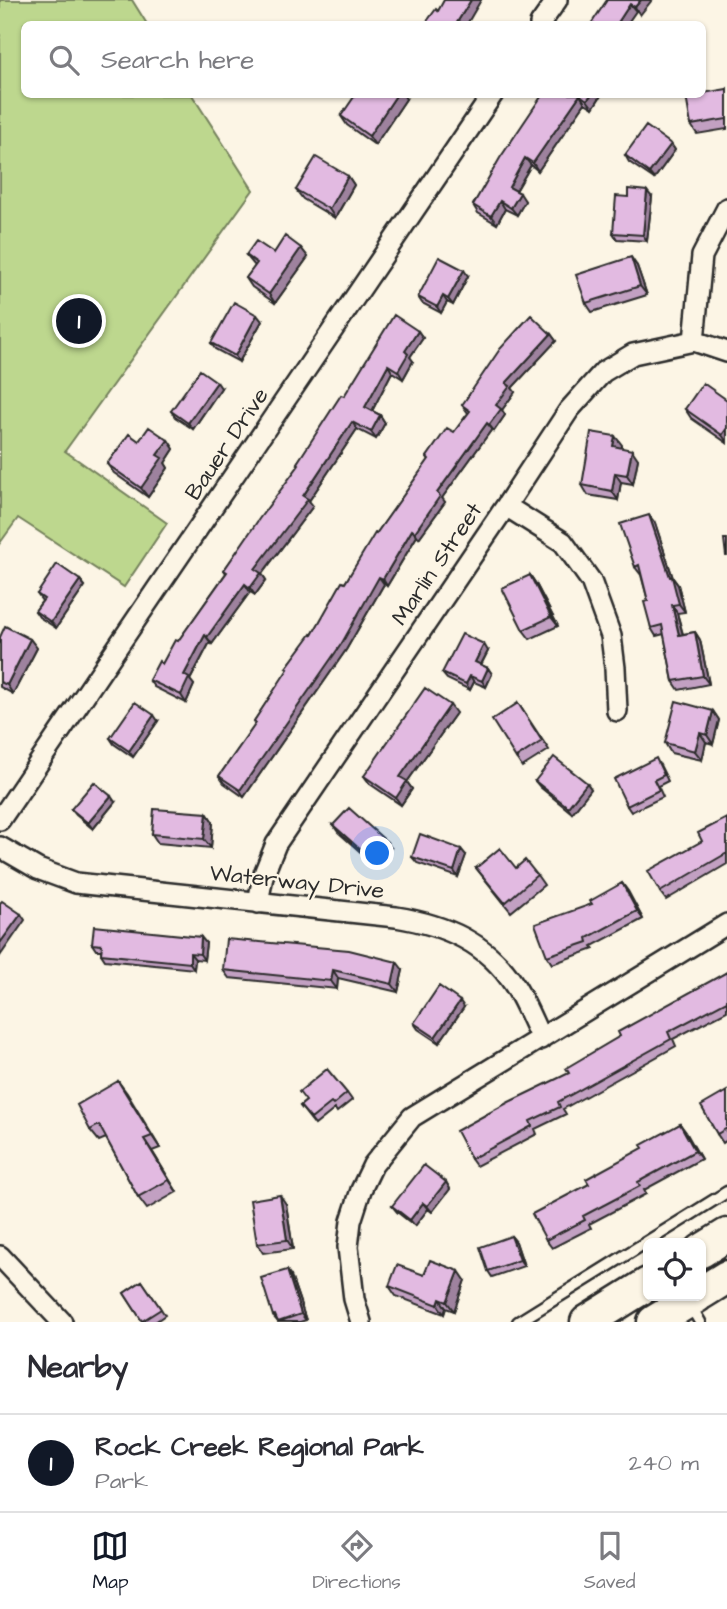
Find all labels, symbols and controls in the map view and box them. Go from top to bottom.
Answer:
search box [21,21,706,98]
icon: search [45,41,83,79]
text: Search here [101,42,254,78]
pin: 1 [56,295,102,347]
street label: Bauer Drive [178,381,276,507]
street label: Marlin Street [384,496,490,632]
your location [360,836,394,870]
street label: Waterway Drive [208,857,386,908]
map controls [643,1238,706,1301]
button: locate [643,1238,706,1301]
text: Nearby [28,1347,128,1389]
text: Rock Creek Regional Park [95,1429,424,1465]
text: 1 [50,1447,52,1479]
text: 240 m [629,1447,699,1479]
text: Park [95,1465,148,1497]
tab: Map [91,1527,129,1596]
tab: Directions [312,1527,401,1596]
tab: Saved [584,1527,635,1596]

